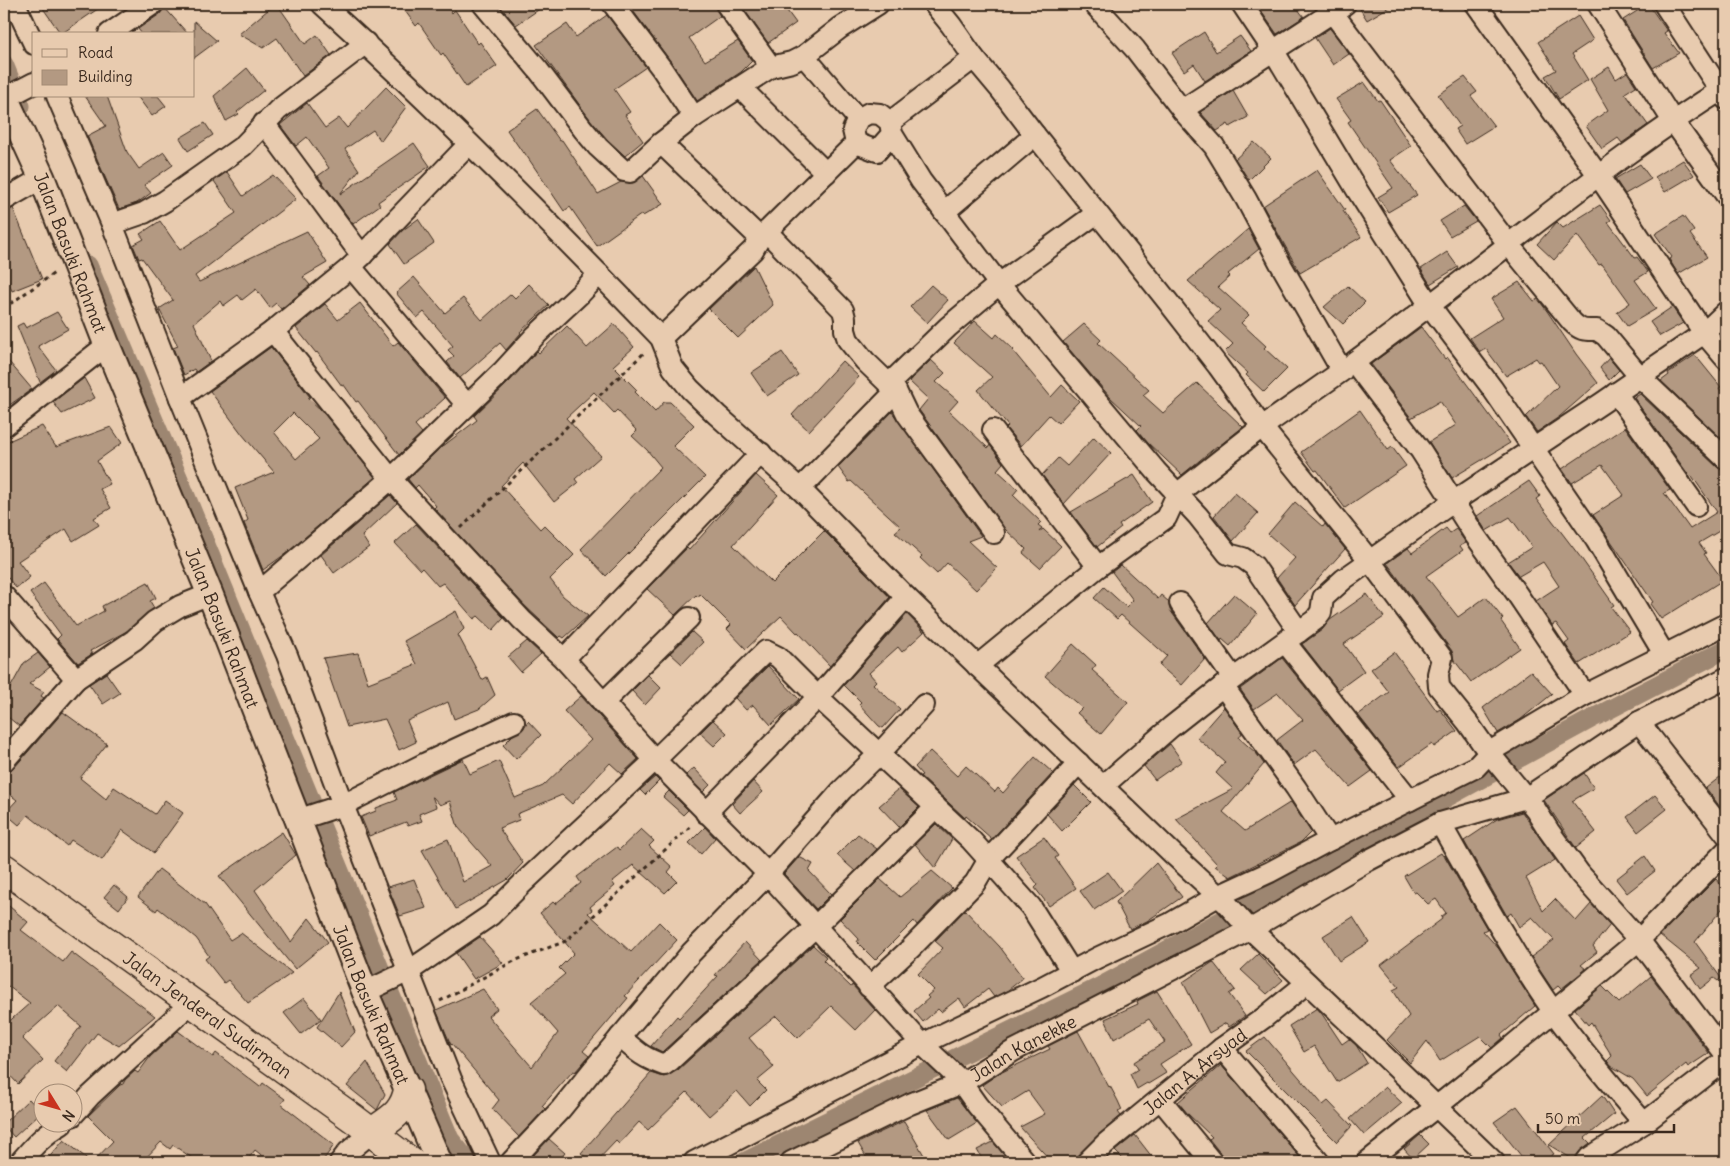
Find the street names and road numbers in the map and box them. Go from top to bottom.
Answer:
street label: Jalan Basuki Rahmat [29,168,113,336]
street label: Jalan Basuki Rahmat [180,544,265,711]
street label: Jalan Basuki Rahmat [328,921,415,1088]
street label: Jalan Jenderal Sudirman [119,946,297,1083]
street label: Jalan Kanekke [966,1009,1080,1087]
street label: Jalan A. Arsyad [1138,1022,1251,1120]

